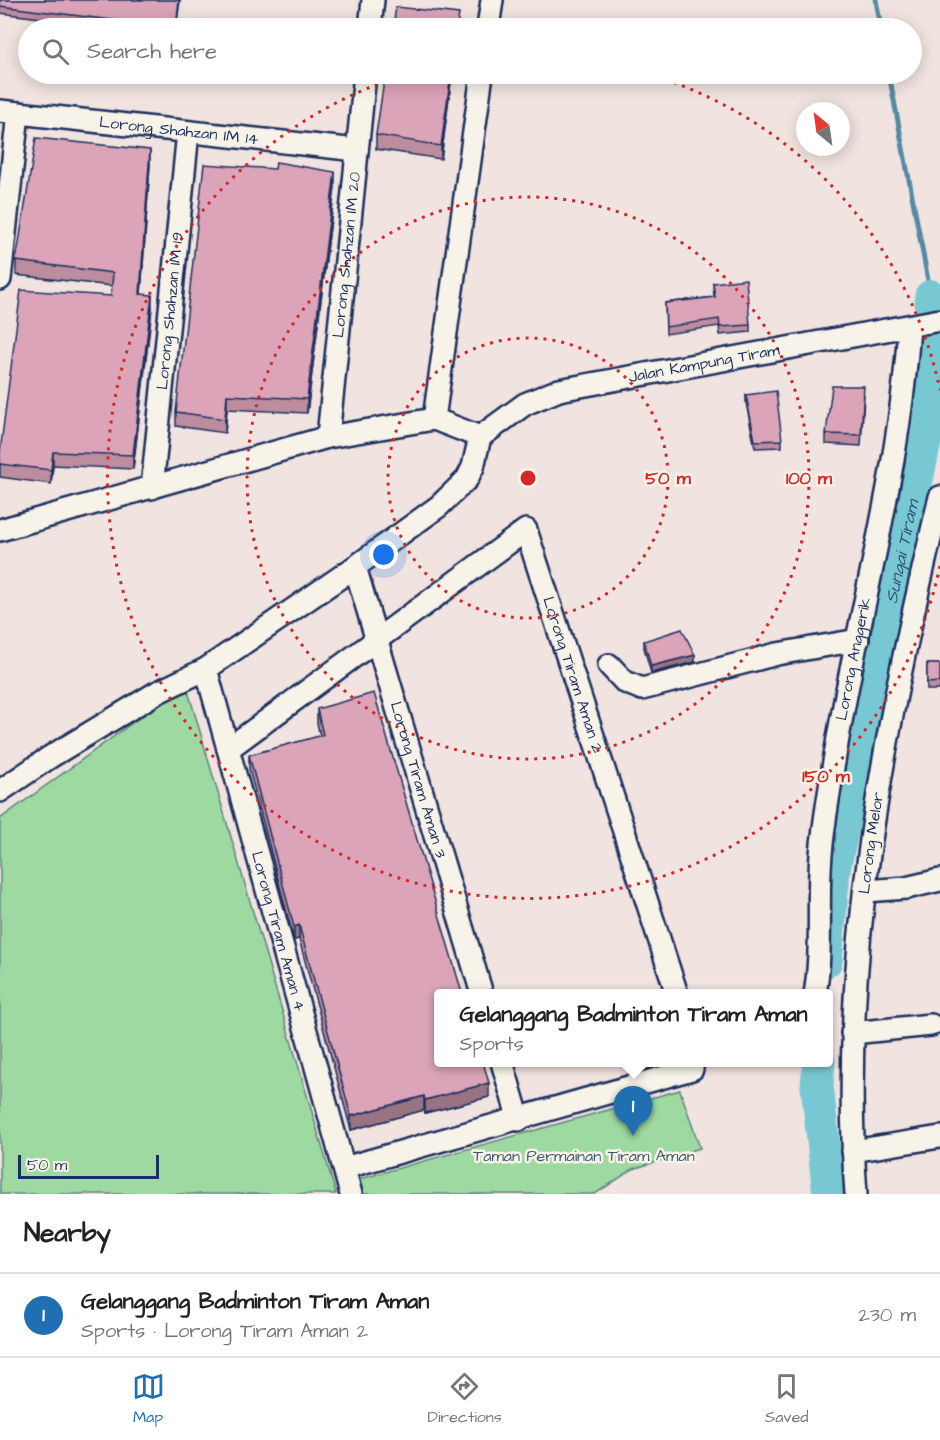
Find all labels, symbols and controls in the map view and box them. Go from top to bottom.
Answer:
search box [18,18,922,84]
icon: search [39,35,72,68]
text: Search here [87,36,217,67]
north arrow [796,102,850,156]
street label: Lorong Shahzan IM 14 [98,111,260,150]
street label: Lorong Shahzan IM 20 [327,171,366,339]
street label: Lorong Shahzan IM 19 [151,231,189,391]
street label: Jalan Kampung Tiram [627,339,782,388]
text: 50 m [645,466,692,491]
text: 100 m [786,466,833,491]
centre of rings [518,468,538,488]
water label: Sungai Tiram [878,495,925,606]
your location [369,540,398,569]
street label: Lorong Tiram Aman 2 [537,594,609,756]
street label: Lorong Anggerik [830,595,877,722]
street label: Lorong Tiram Aman 3 [385,699,452,861]
text: 150 m [802,764,851,789]
street label: Lorong Melor [853,790,889,895]
street label: Lorong Tiram Aman 4 [246,849,311,1014]
popup [434,989,833,1067]
text: Gelanggang Badminton Tiram Aman [459,999,808,1030]
text: Sports [459,1030,524,1058]
pin: 1 [614,1086,652,1136]
park label: Taman Permainan Tiram Aman [473,1145,695,1167]
scale bar [18,1152,159,1180]
text: 50 m [27,1154,67,1176]
text: Nearby [24,1215,111,1251]
text: Gelanggang Badminton Tiram Aman [81,1286,429,1317]
text: 1 [42,1301,45,1329]
text: 230 m [858,1301,916,1329]
text: Sports · Lorong Tiram Aman 2 [81,1317,368,1345]
tab: Map [132,1370,165,1428]
tab: Directions [428,1370,502,1428]
tab: Saved [765,1370,808,1428]

